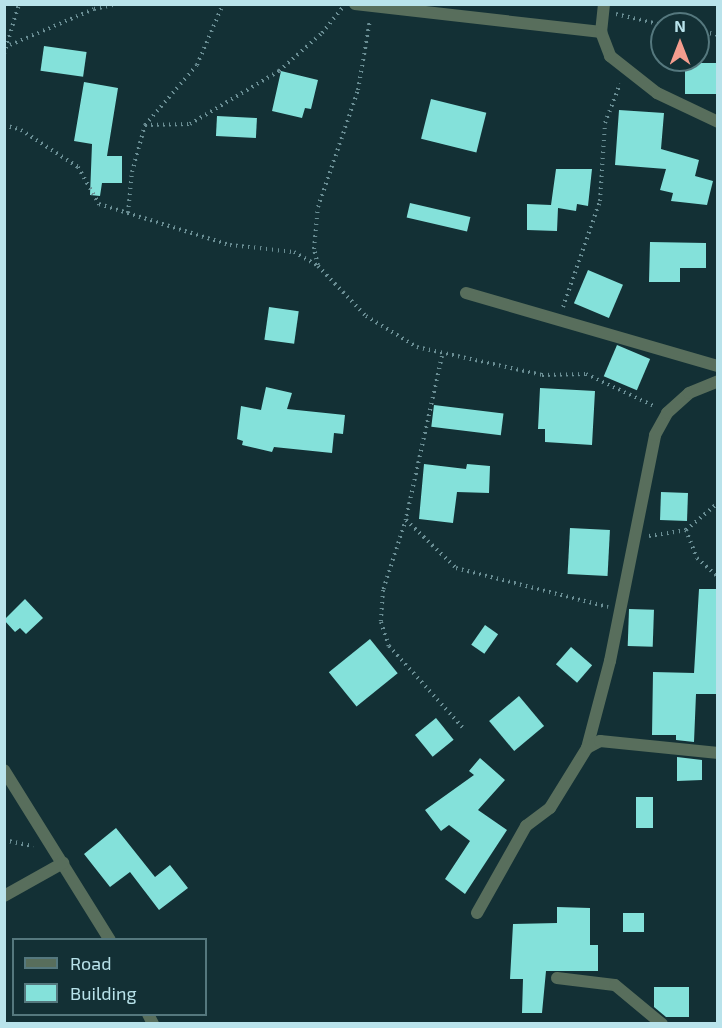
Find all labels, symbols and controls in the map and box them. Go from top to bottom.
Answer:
north arrow [650,12,710,72]
text: N [674,16,686,35]
legend [12,938,207,1016]
text: Road [70,952,111,974]
text: Building [70,982,137,1004]

